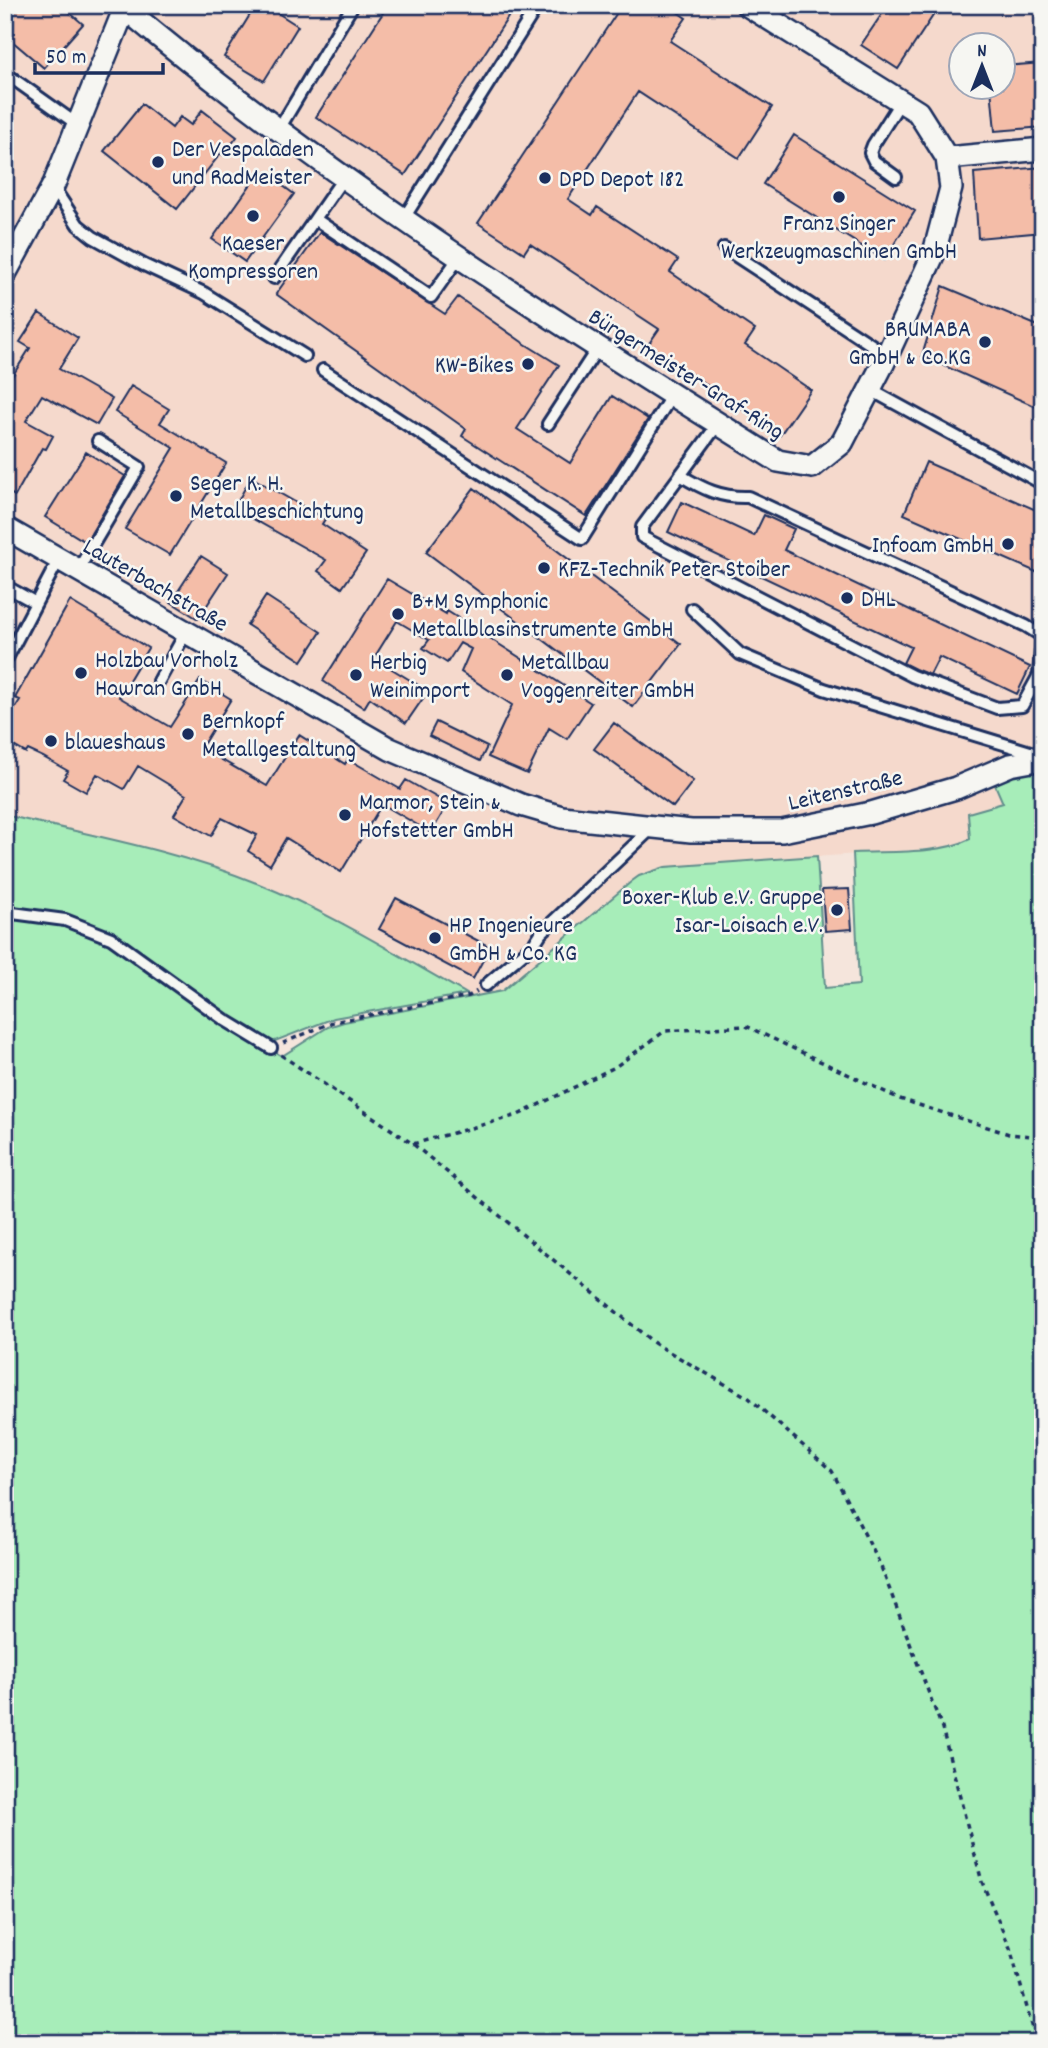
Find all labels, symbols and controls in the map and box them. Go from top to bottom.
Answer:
scale bar [35,32,163,76]
north arrow [946,32,1016,102]
text: N [977,39,987,66]
text: 50 m [46,44,86,74]
place label: Der Vespaladen und RadMeister [172,134,314,196]
marker: Der Vespaladen und RadMeister [150,154,166,170]
place label: DPD Depot 182 [559,164,685,198]
marker: DPD Depot 182 [537,170,553,186]
marker: Franz Singer Werkzeugmaschinen GmbH [831,189,847,205]
marker: Kaeser Kompressoren [245,208,261,224]
place label: Franz Singer Werkzeugmaschinen GmbH [721,208,957,270]
place label: Kaeser Kompressoren [188,228,318,290]
street label: Bürgermeister-Graf-Ring [581,301,790,450]
place label: BRUMABA GmbH & Co.KG [848,314,971,376]
marker: BRUMABA GmbH & Co.KG [977,334,993,350]
place label: KW-Bikes [435,350,514,384]
marker: KW-Bikes [520,356,536,372]
place label: Seger K. H. Metallbeschichtung [190,468,364,530]
marker: Seger K. H. Metallbeschichtung [168,488,184,504]
place label: Infoam GmbH [872,530,994,564]
street label: Lauterbachstraße [75,531,234,642]
marker: Infoam GmbH [1000,536,1016,552]
place label: KFZ-Technik Peter Stoiber [558,554,790,588]
marker: KFZ-Technik Peter Stoiber [536,560,552,576]
place label: DHL [861,584,896,618]
place label: B+M Symphonic Metallblasinstrumente GmbH [412,586,674,648]
marker: DHL [839,590,855,606]
marker: B+M Symphonic Metallblasinstrumente GmbH [390,606,406,622]
place label: Holzbau Vorholz Hawran GmbH [95,645,238,707]
place label: Herbig Weinimport [370,647,470,709]
place label: Metallbau Voggenreiter GmbH [521,647,695,709]
marker: Holzbau Vorholz Hawran GmbH [73,665,89,681]
marker: Herbig Weinimport [348,667,364,683]
marker: Metallbau Voggenreiter GmbH [499,667,515,683]
place label: Bernkopf Metallgestaltung [202,706,356,768]
marker: Bernkopf Metallgestaltung [180,726,196,742]
place label: blaueshaus [65,727,166,761]
marker: blaueshaus [43,733,59,749]
street label: Leitenstraße [785,762,906,822]
place label: Marmor, Stein & Hofstetter GmbH [359,787,514,849]
marker: Marmor, Stein & Hofstetter GmbH [337,807,353,823]
place label: Boxer-Klub e.V. Gruppe Isar-Loisach e.V. [622,882,823,944]
marker: Boxer-Klub e.V. Gruppe Isar-Loisach e.V. [829,902,845,918]
place label: HP Ingenieure GmbH & Co. KG [449,910,577,972]
marker: HP Ingenieure GmbH & Co. KG [427,930,443,946]

